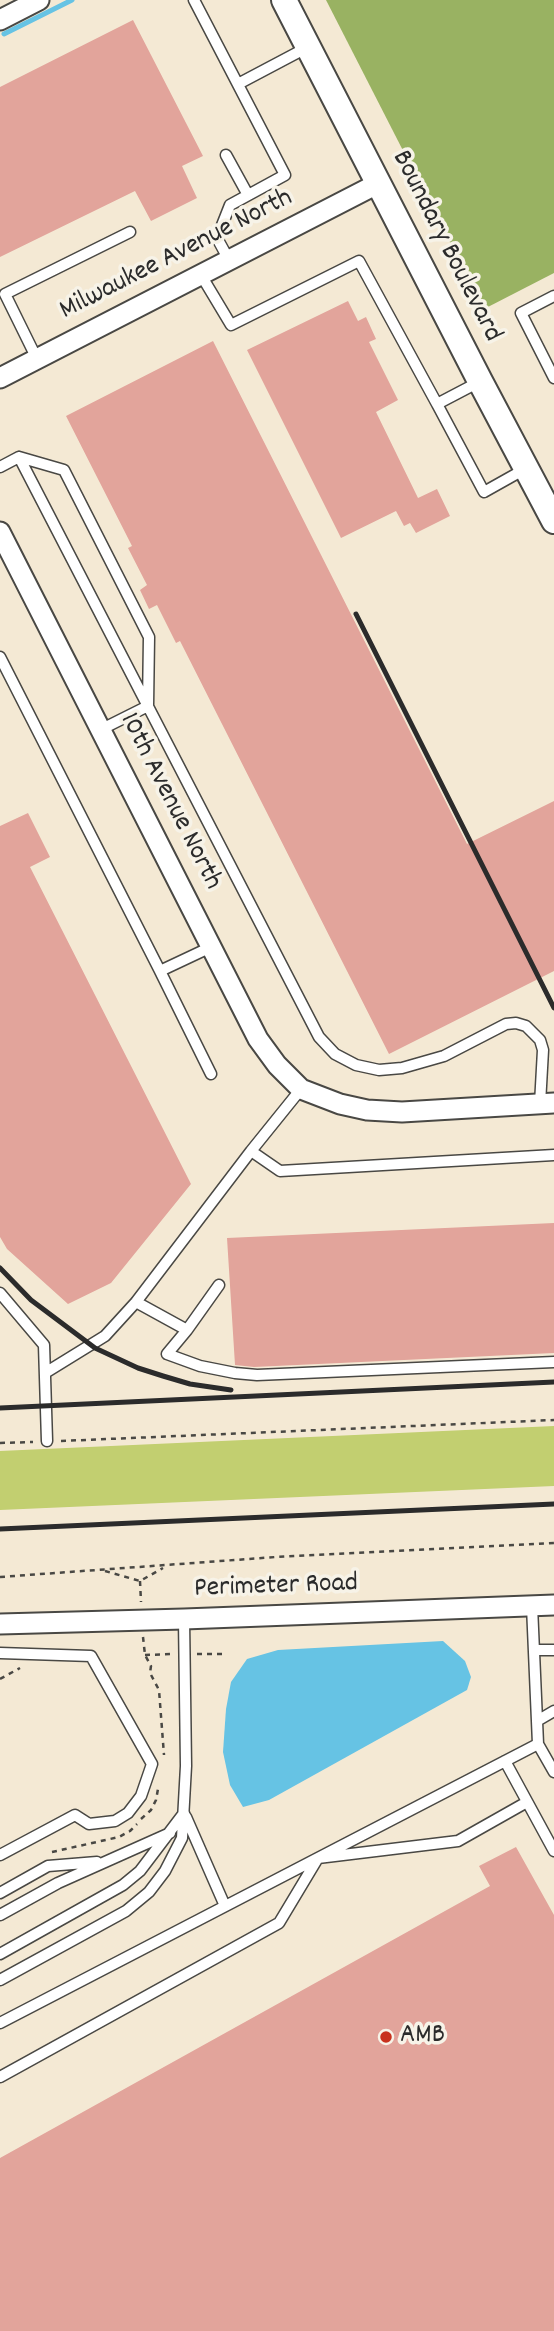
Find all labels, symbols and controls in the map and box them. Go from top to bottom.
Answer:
street label: Boundary Boulevard [382,146,508,348]
street label: Milwaukee Avenue North [55,183,299,329]
street label: 10th Avenue North [110,708,228,896]
street label: Perimeter Road [194,1568,358,1608]
place label: AMB [400,2020,445,2054]
marker: AMB [378,2029,394,2045]

